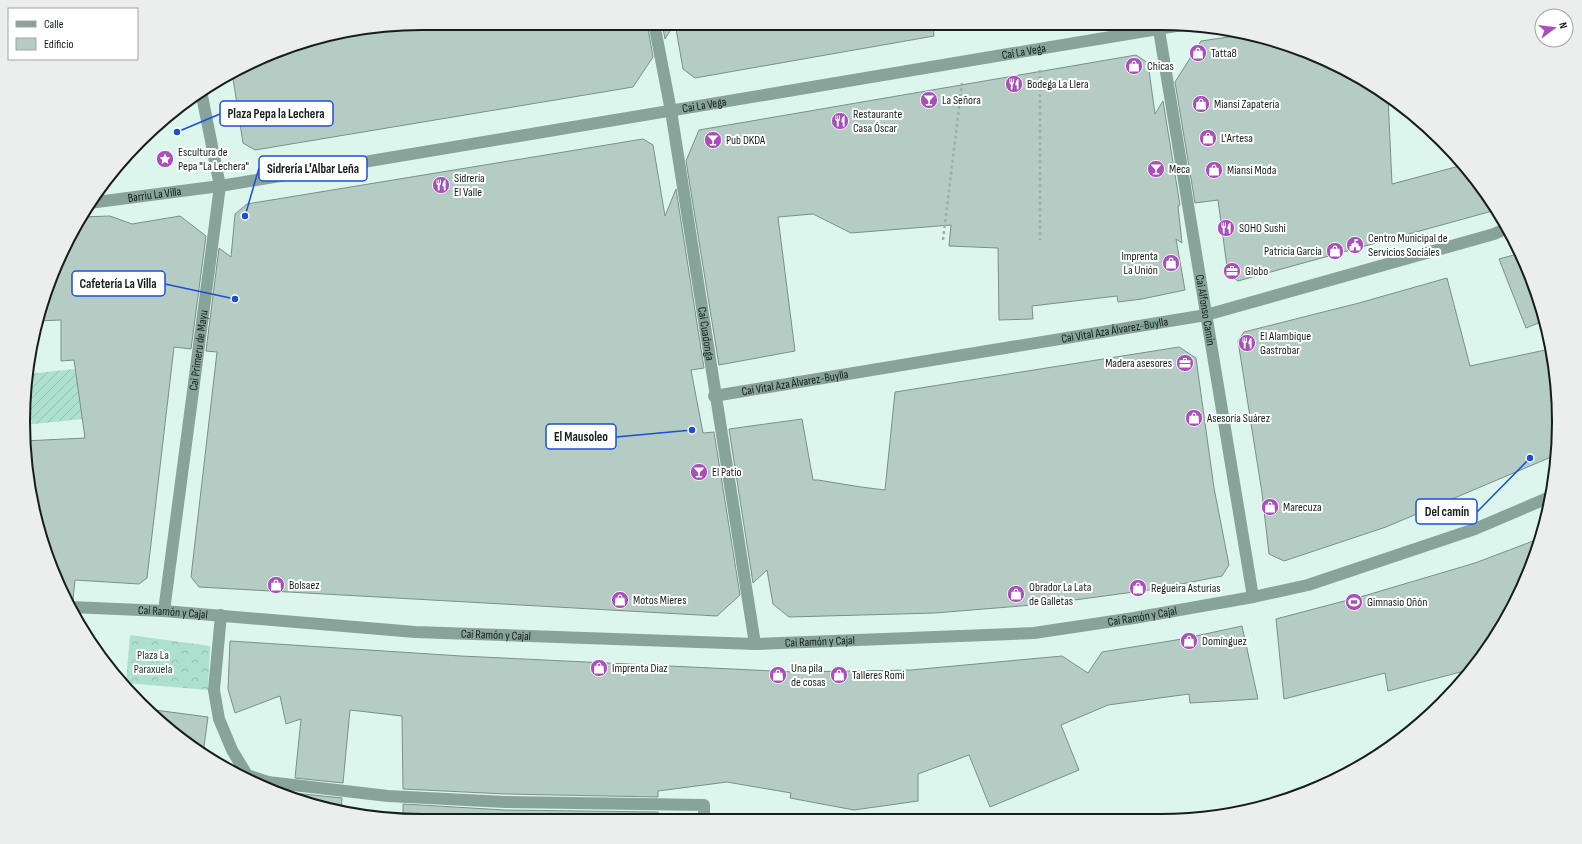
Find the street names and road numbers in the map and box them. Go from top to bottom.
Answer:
street label: Cai La Vega [1001,40,1047,63]
street label: Cai La Vega [681,94,728,116]
street label: Barriu La Villa [127,184,182,205]
street label: Cai Alfonso Camín [1192,273,1219,347]
street label: Cai Cuadonga [694,306,718,362]
street label: Cai Primeru de Mayu [186,309,211,392]
street label: Cai Vital Aza Álvarez-Buylla [1060,314,1170,346]
street label: Cai Vital Aza Álvarez-Buylla [740,366,850,399]
street label: Cai Ramón y Cajal [138,602,208,622]
street label: Cai Ramón y Cajal [1107,603,1178,629]
street label: Cai Ramón y Cajal [461,626,531,644]
street label: Cai Ramón y Cajal [784,633,855,650]

